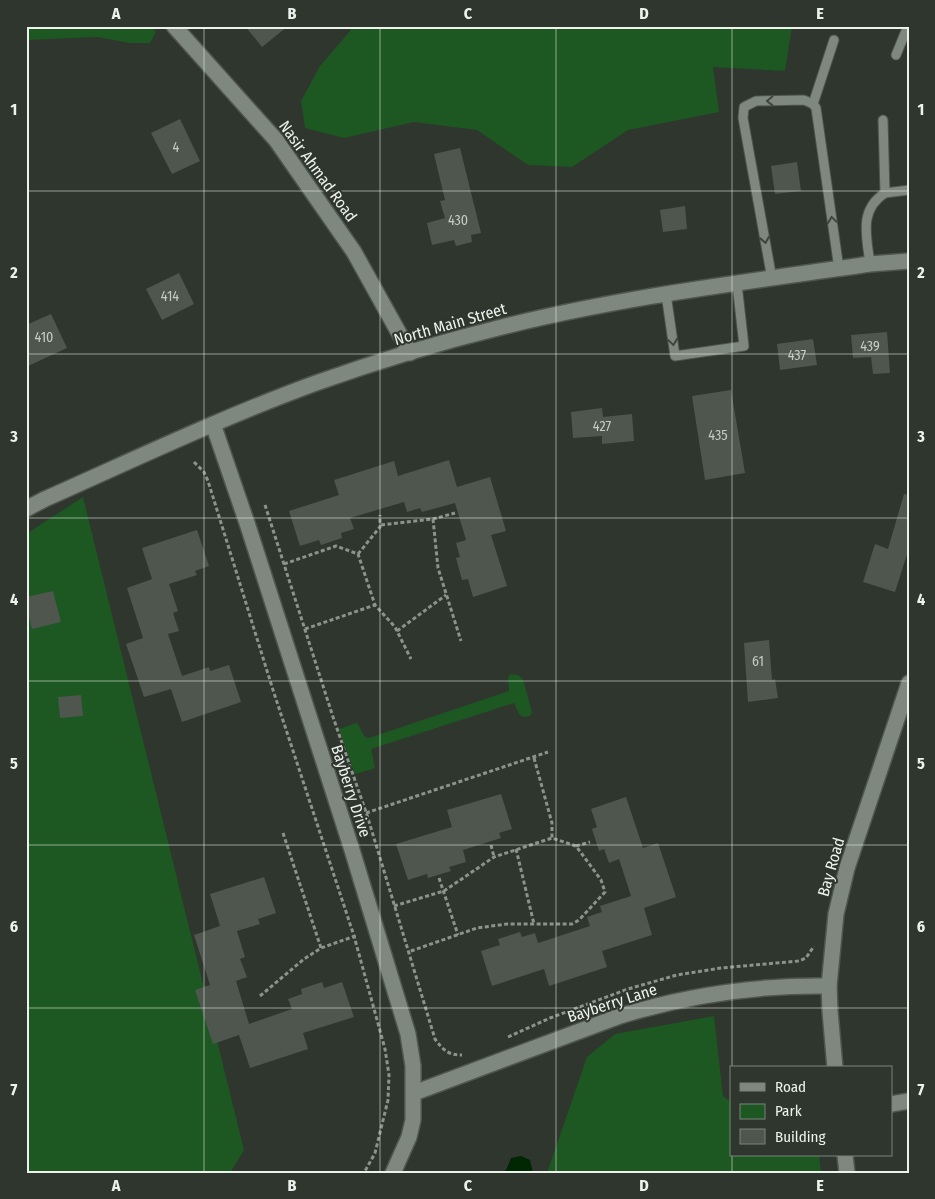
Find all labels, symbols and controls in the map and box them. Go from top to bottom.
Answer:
text: A [111,4,121,23]
text: B [288,4,297,23]
text: C [464,4,473,23]
text: D [639,4,649,23]
text: E [816,4,824,23]
one-way arrow [766,95,774,106]
text: 1 [11,100,17,119]
text: 1 [918,100,924,119]
street label: Nasir Ahmad Road [275,117,361,225]
house number: 4 [173,139,180,156]
house number: 430 [448,212,468,229]
one-way arrow [828,216,838,225]
one-way arrow [759,235,769,244]
text: 2 [9,263,18,282]
text: 2 [916,263,925,282]
house number: 414 [161,288,179,305]
street label: North Main Street [392,299,509,349]
house number: 410 [35,329,53,346]
house number: 439 [860,338,880,355]
one-way arrow [667,339,678,347]
house number: 437 [788,347,807,364]
house number: 427 [593,418,611,435]
text: 3 [9,427,18,446]
house number: 435 [708,427,728,444]
text: 3 [916,427,925,446]
text: 4 [10,590,18,609]
text: 4 [917,590,925,609]
house number: 61 [752,653,764,670]
street label: Bayberry Drive [327,742,375,840]
text: 5 [10,754,18,773]
text: 5 [917,754,925,773]
street label: Bay Road [814,835,848,899]
text: 6 [10,917,18,936]
text: 6 [917,917,925,936]
street label: Bayberry Lane [565,980,659,1026]
legend [730,1066,892,1156]
text: Road [775,1078,806,1096]
text: 7 [11,1080,18,1099]
text: 7 [918,1080,925,1099]
text: Park [775,1102,802,1120]
text: Building [775,1128,826,1146]
text: A [111,1176,121,1195]
text: B [288,1176,297,1195]
text: C [464,1176,473,1195]
text: D [639,1176,649,1195]
text: E [816,1176,824,1195]

